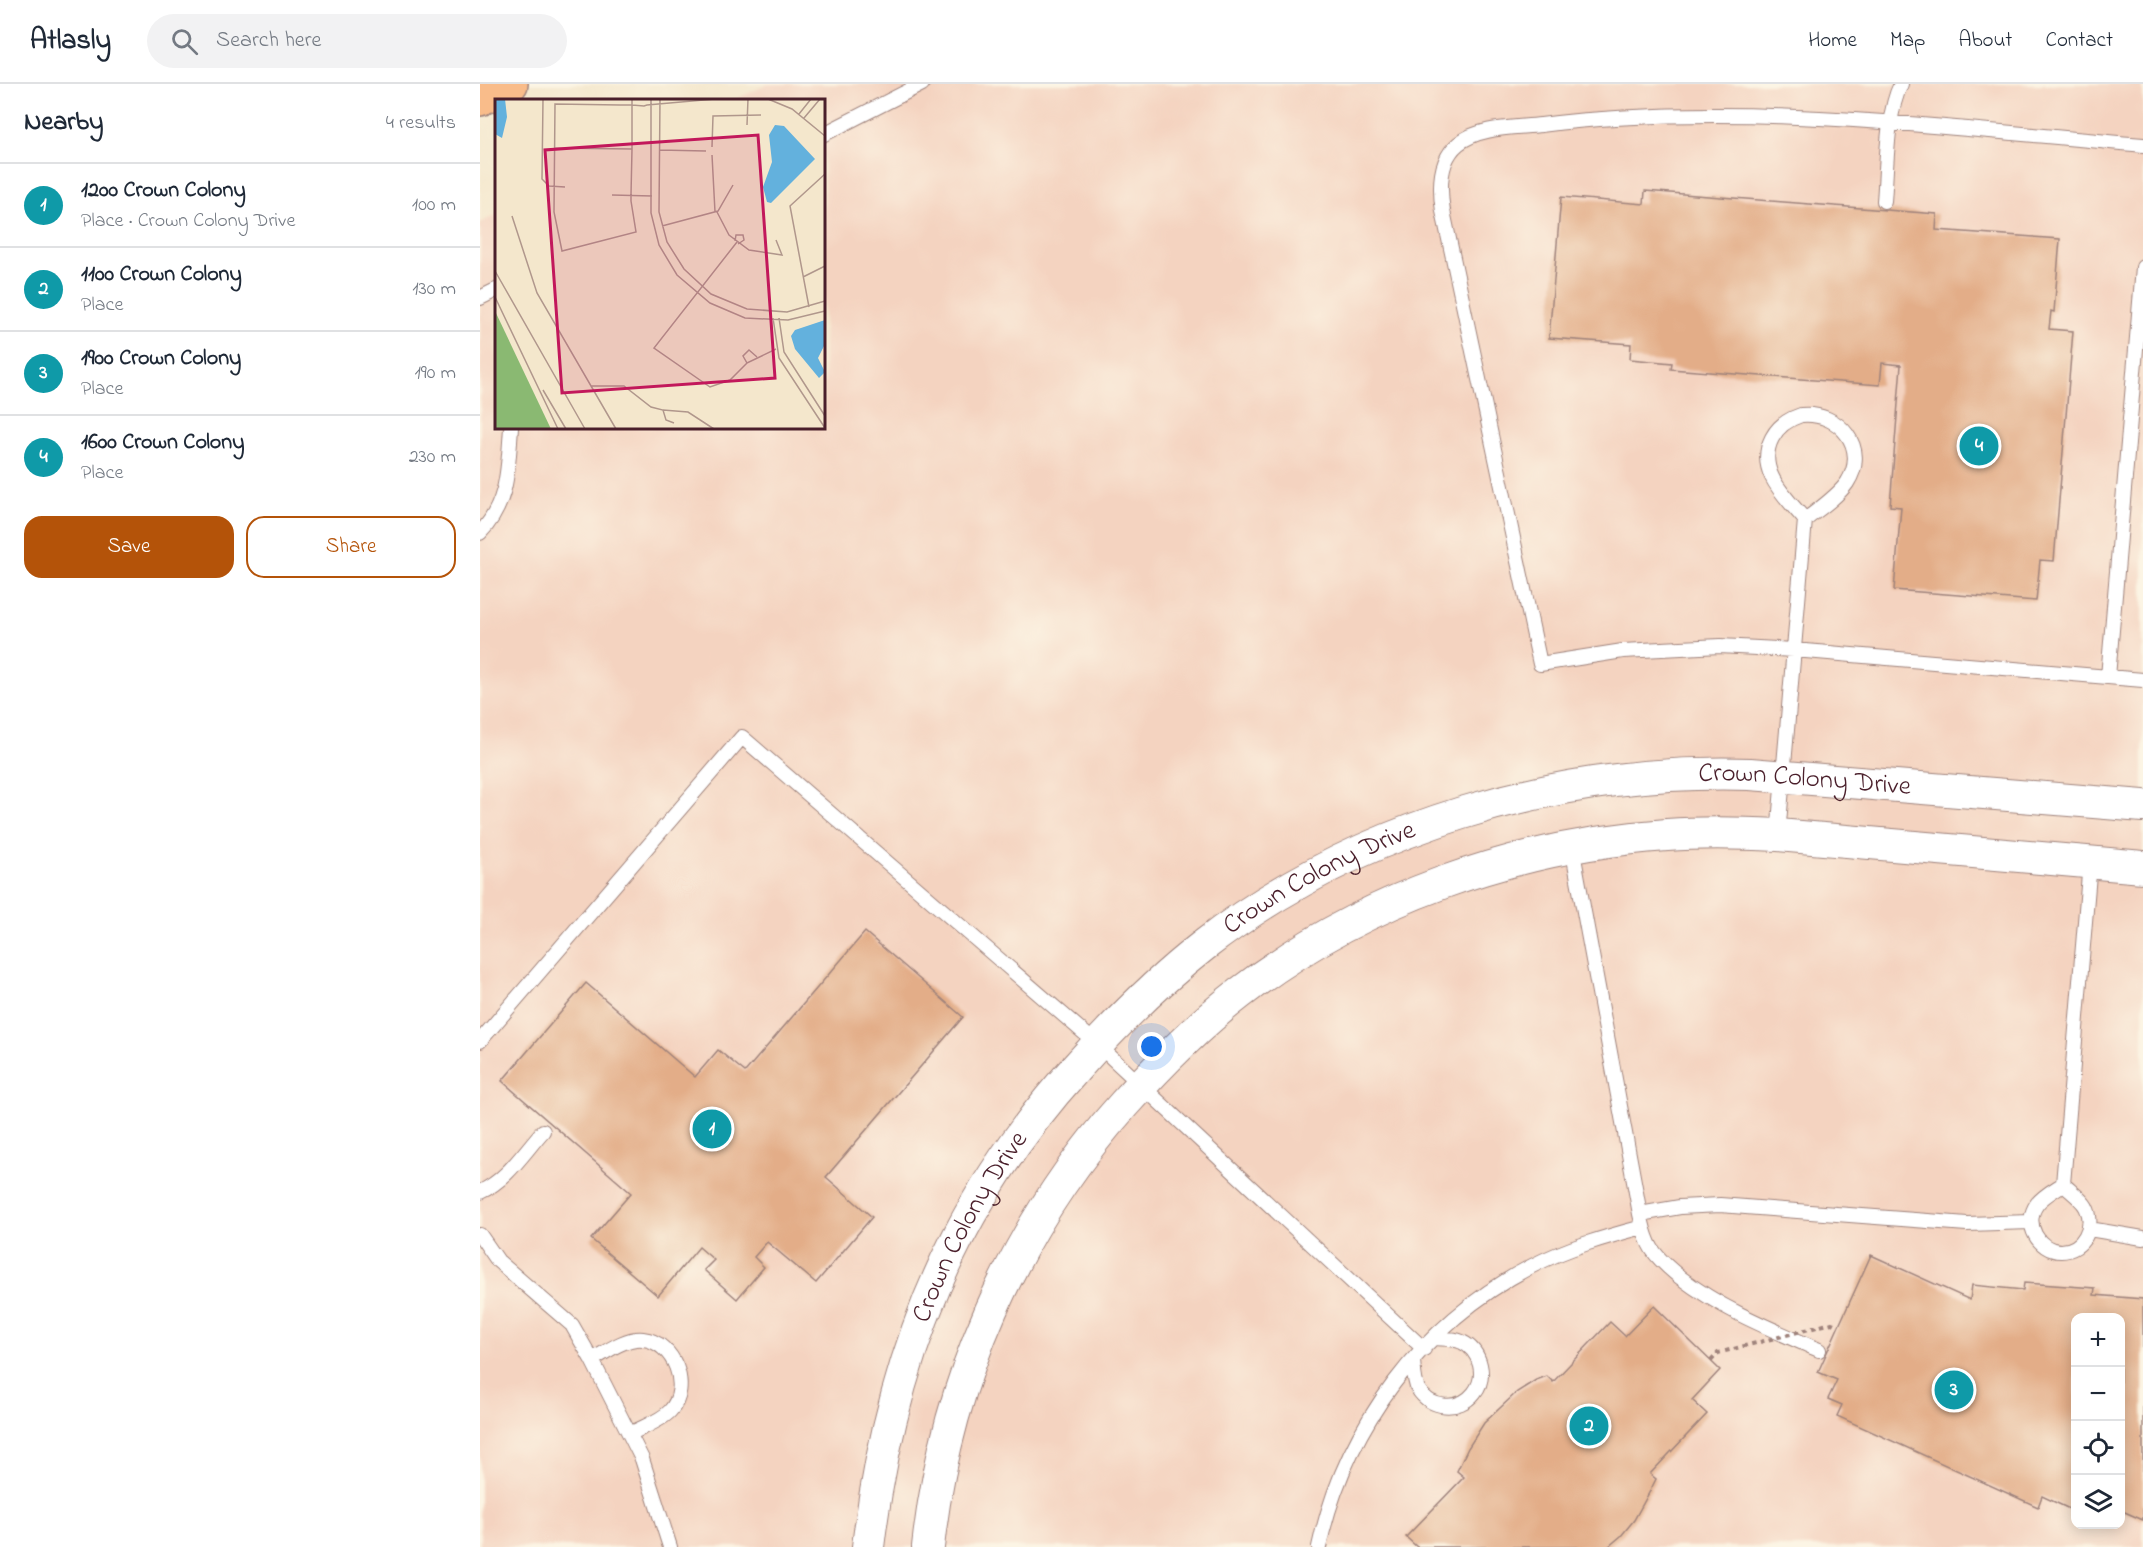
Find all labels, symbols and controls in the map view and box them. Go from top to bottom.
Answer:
search box [147,14,567,68]
text: Atlasly [30,21,111,62]
icon: search [168,25,201,58]
text: Search here [216,25,321,57]
text: Home [1808,26,1857,56]
text: Map [1890,26,1925,56]
text: About [1958,26,2012,56]
text: Contact [2045,26,2113,56]
inset map [495,99,825,429]
text: Nearby [24,104,103,142]
text: 4 results [386,109,456,138]
text: 1200 Crown Colony [81,175,246,207]
text: 1 [40,191,47,220]
text: 100 m [412,191,456,220]
text: Place · Crown Colony Drive [81,207,295,236]
text: 1100 Crown Colony [81,259,242,291]
text: 2 [39,275,48,304]
text: 130 m [412,275,456,304]
text: Place [81,291,123,320]
text: 1900 Crown Colony [81,343,241,375]
text: 3 [39,359,48,388]
text: 190 m [414,359,456,388]
text: Place [81,375,123,404]
pin: 4 [1960,424,1998,469]
text: 1600 Crown Colony [81,427,244,459]
text: 4 [39,443,48,472]
text: 230 m [409,443,456,472]
text: Place [81,459,123,488]
button: Save [24,516,234,578]
button: Share [246,516,456,578]
street label: Crown Colony Drive [1698,754,1913,807]
street label: Crown Colony Drive [1215,811,1422,945]
your location [1137,1032,1166,1061]
pin: 1 [692,1106,732,1152]
street label: Crown Colony Drive [903,1122,1038,1328]
map controls [2071,1313,2125,1529]
button: + [2071,1313,2125,1367]
button: − [2071,1367,2125,1421]
pin: 3 [1934,1368,1974,1412]
pin: 2 [1570,1404,1608,1448]
button: locate [2071,1421,2125,1475]
button: layers [2071,1475,2125,1529]

